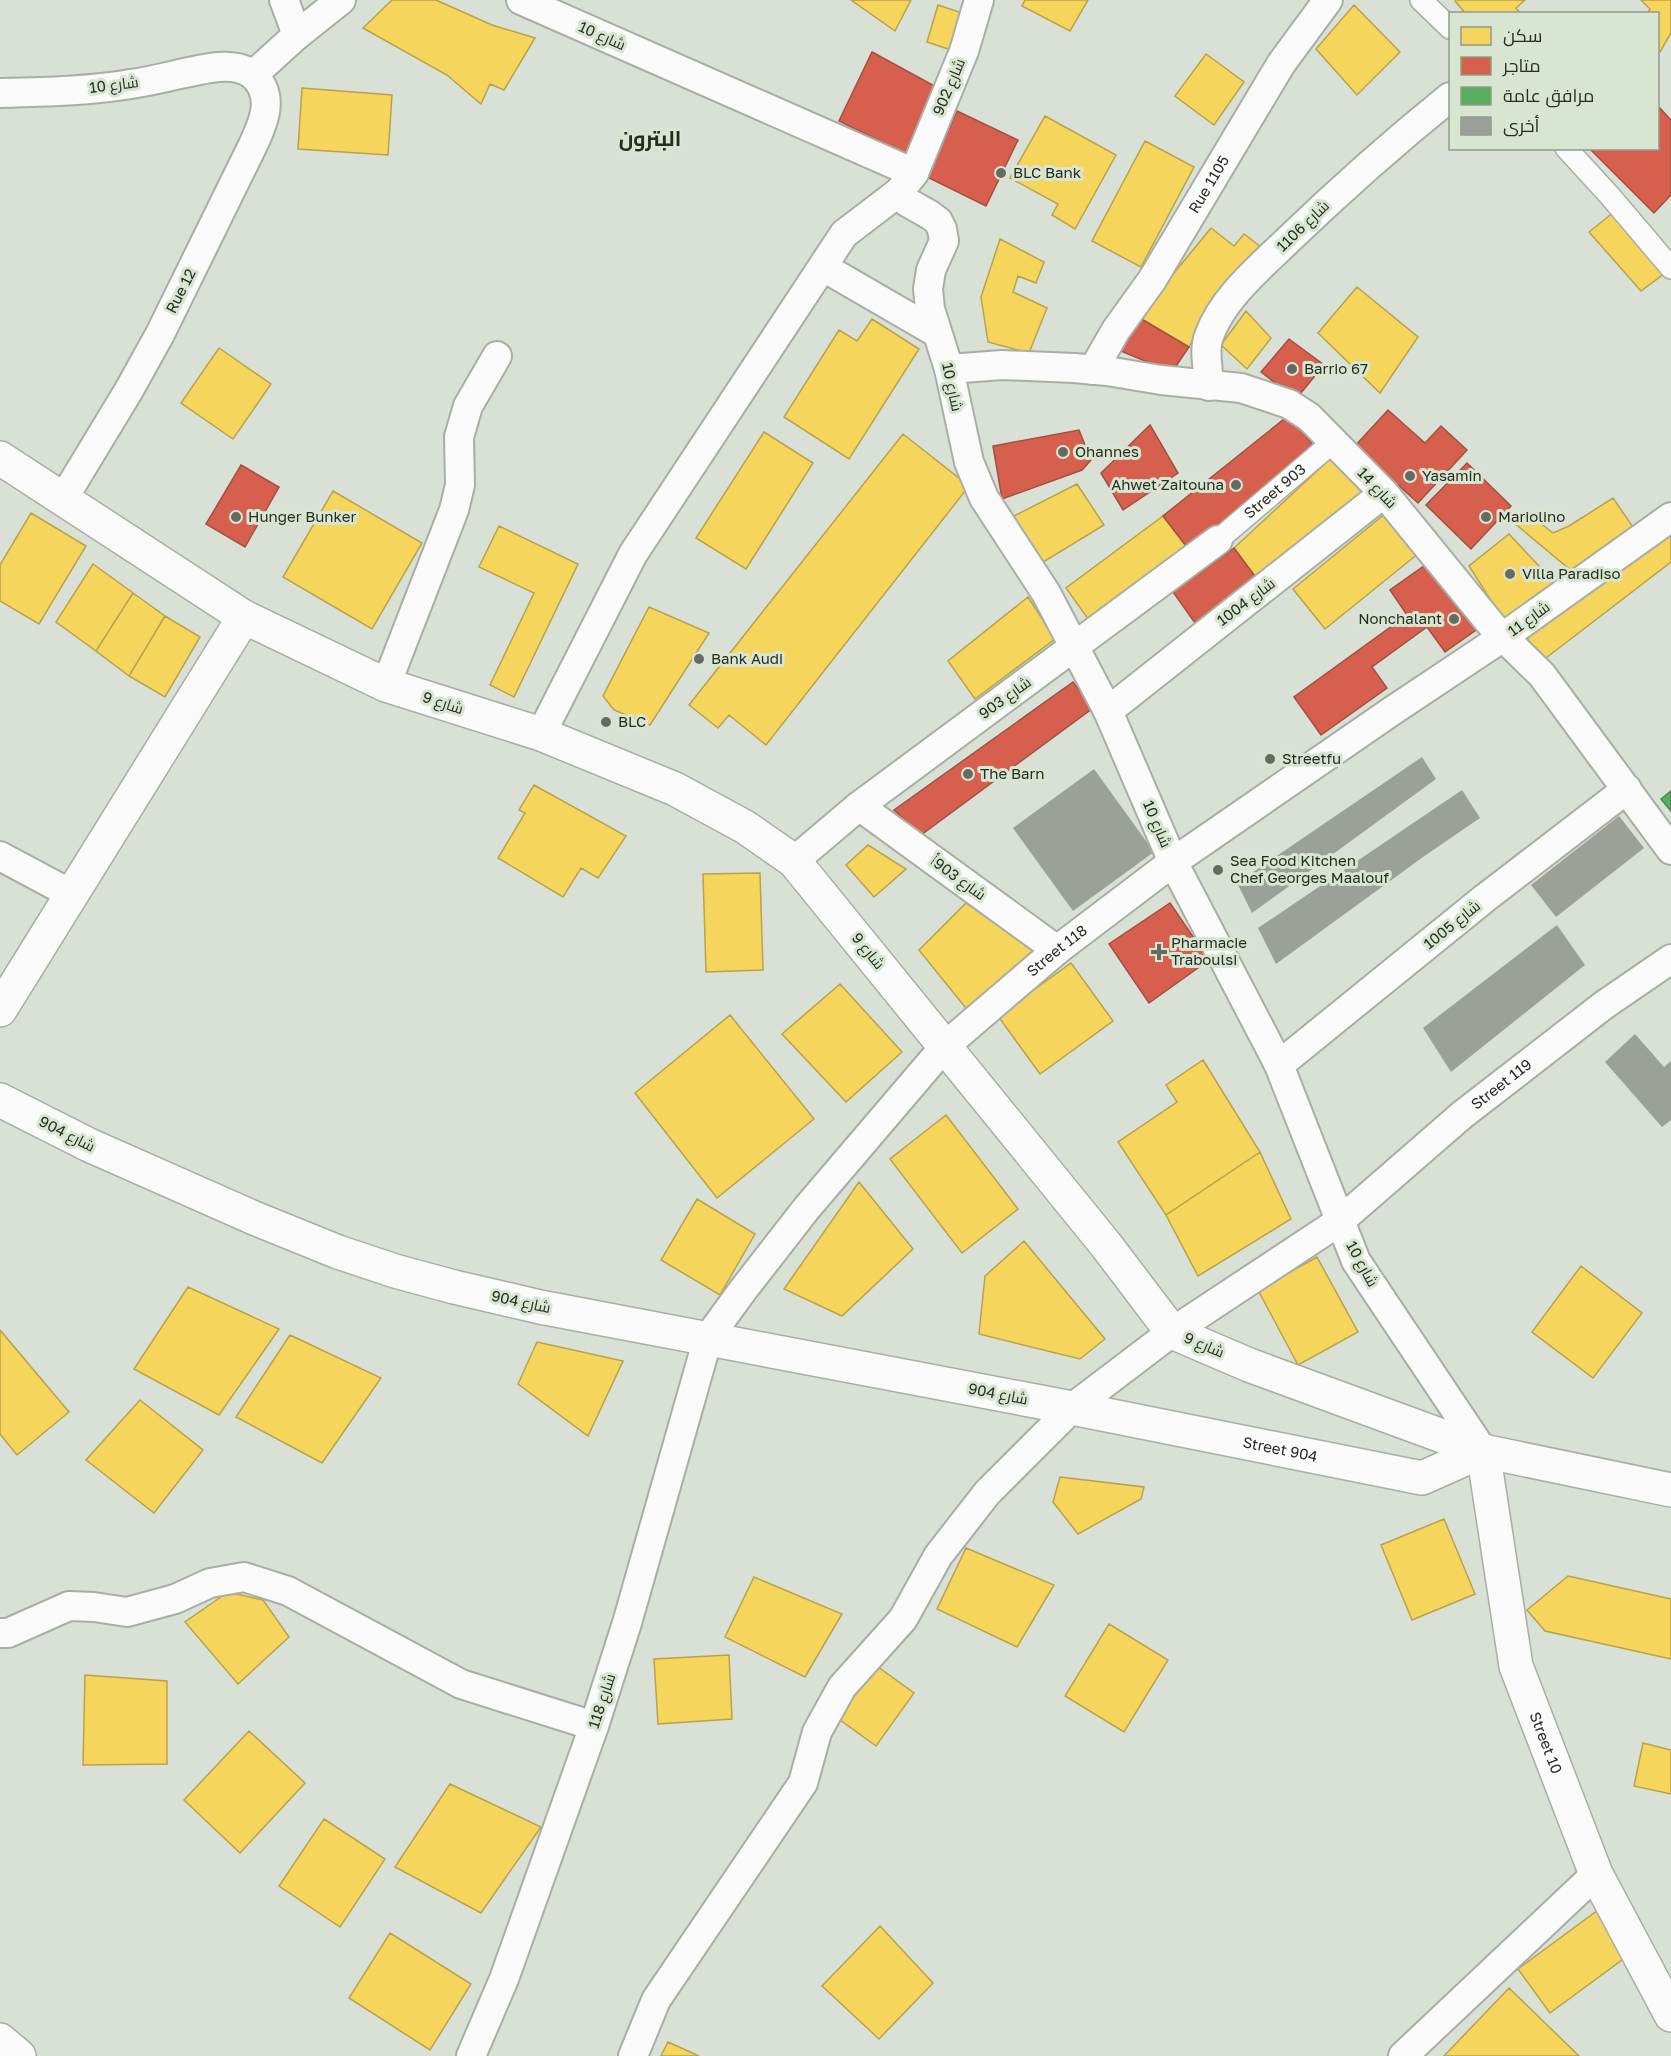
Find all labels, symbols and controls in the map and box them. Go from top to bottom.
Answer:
legend [1449,12,1659,150]
street label: شارع 10 [575,17,629,56]
text: سكن [1503,24,1542,47]
text: متاجر [1502,54,1541,77]
street label: شارع 902 [928,56,971,119]
street label: شارع 10 [88,72,140,99]
text: مرافق عامة [1503,84,1594,108]
text: أخرى [1503,114,1540,137]
district label: البترون [619,125,681,152]
street label: Rue 1105 [1184,152,1232,216]
place label: BLC Bank [1013,163,1082,181]
marker: BLC Bank [994,166,1008,180]
street label: شارع 1106 [1272,196,1334,257]
street label: Rue 12 [161,265,199,316]
place label: Barrio 67 [1304,359,1368,377]
street label: شارع 10 [936,361,967,413]
marker: Barrio 67 [1285,362,1299,376]
place label: Ohannes [1075,442,1139,460]
marker: Ohannes [1056,445,1070,459]
street label: Street 903 [1240,459,1309,522]
street label: شارع 14 [1352,463,1401,514]
place label: Yasamin [1422,466,1482,484]
marker: Yasamin [1403,469,1417,483]
place label: Ahwet Zaitouna [1111,475,1224,493]
marker: Ahwet Zaitouna [1229,478,1243,492]
place label: Hunger Bunker [248,507,356,525]
place label: Mariolino [1498,507,1565,525]
marker: Hunger Bunker [229,510,243,524]
marker: Mariolino [1479,510,1493,524]
place label: Villa Paradiso [1522,564,1620,582]
marker: Villa Paradiso [1503,567,1517,581]
street label: شارع 1004 [1213,574,1280,631]
street label: شارع 11 [1504,597,1555,642]
place label: Nonchalant [1358,609,1442,627]
marker: Nonchalant [1447,612,1461,626]
place label: Bank Audi [711,649,783,667]
marker: Bank Audi [692,652,706,666]
street label: شارع 903 [975,672,1036,725]
street label: شارع 9 [420,687,466,720]
place label: BLC [618,712,646,730]
marker: BLC [599,715,613,729]
place label: Streetfu [1282,749,1341,767]
marker: Streetfu [1263,752,1277,766]
place label: The Barn [980,764,1045,782]
marker: The Barn [961,767,975,781]
street label: شارع 10 [1137,797,1176,851]
street label: شارع 903أ [926,851,990,906]
place label: Sea Food Kitchen Chef Georges Maalouf [1230,851,1389,886]
marker: Sea Food Kitchen Chef Georges Maalouf [1211,863,1225,877]
street label: شارع 1005 [1420,896,1485,955]
street label: Street 118 [1023,921,1090,980]
street label: شارع 9 [846,928,889,974]
place label: Pharmacie Traboulsi [1171,933,1247,968]
marker: Pharmacie Traboulsi [1152,945,1166,959]
street label: Street 119 [1467,1054,1535,1113]
street label: شارع 904 [35,1111,98,1157]
street label: شارع 10 [1340,1238,1383,1291]
street label: شارع 904 [489,1286,553,1319]
street label: شارع 9 [1180,1328,1227,1363]
street label: شارع 904 [966,1378,1030,1411]
street label: Street 904 [1241,1432,1319,1465]
street label: شارع 118 [584,1671,621,1731]
street label: Street 10 [1527,1709,1567,1776]

